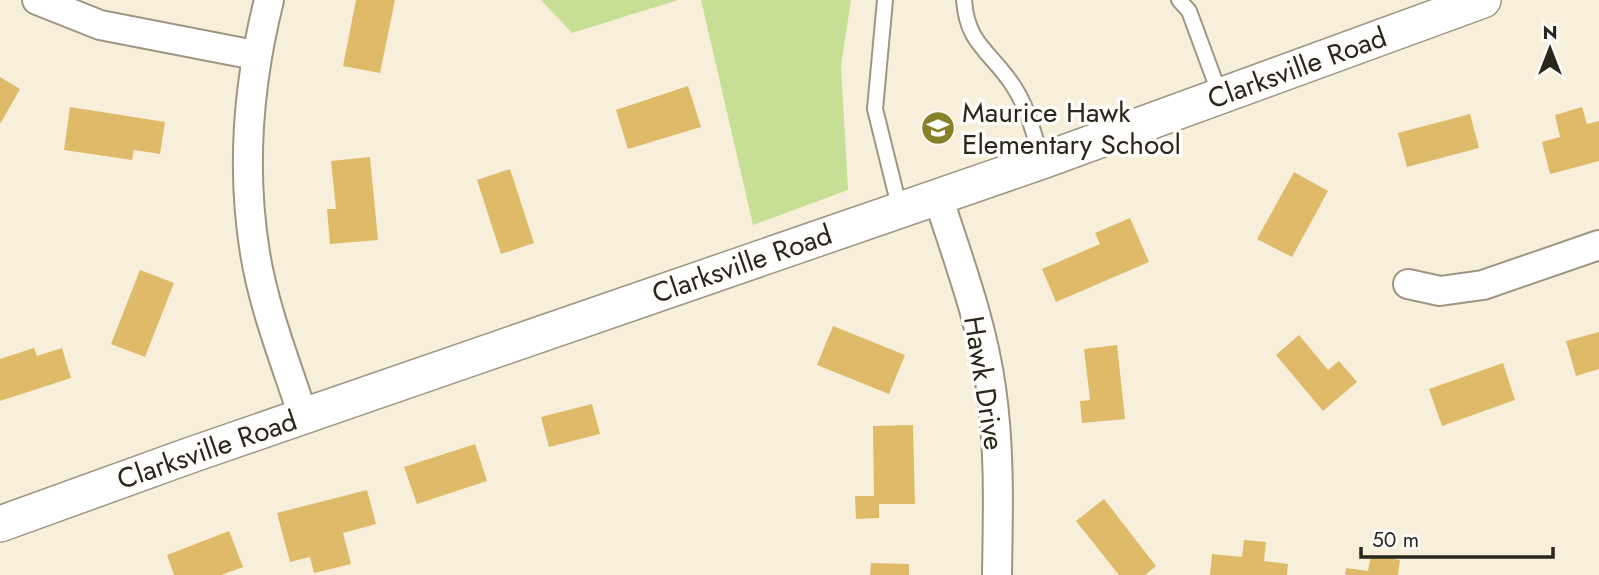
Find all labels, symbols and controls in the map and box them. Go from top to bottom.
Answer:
north arrow [1515,14,1585,84]
street label: Clarksville Road [1202,17,1392,119]
text: N [1542,19,1558,46]
place label: Maurice Hawk Elementary School [962,92,1181,165]
school or university icon: Maurice Hawk Elementary School [919,109,957,147]
street label: Clarksville Road [647,214,837,314]
street label: Hawk Drive [953,313,1015,453]
street label: Clarksville Road [112,400,302,500]
scale bar [1361,516,1554,560]
text: 50 m [1372,525,1419,555]

